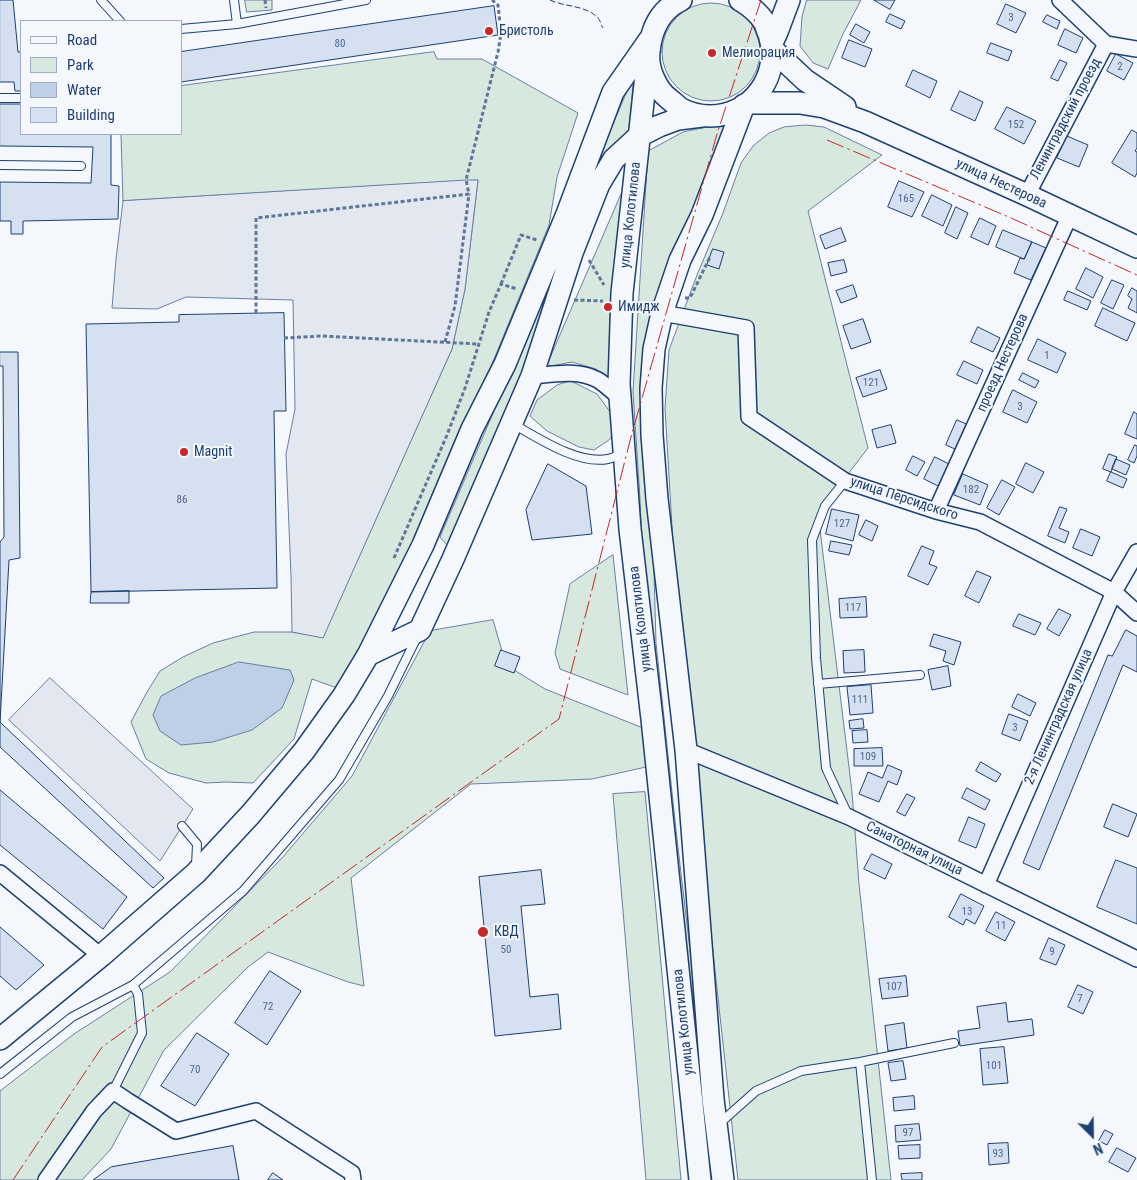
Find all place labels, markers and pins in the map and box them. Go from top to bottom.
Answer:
place label: Бристоль [499,23,554,39]
marker: Бристоль [483,25,495,37]
place label: Мелиорация [722,45,795,61]
marker: Мелиорация [706,47,718,59]
place label: Имидж [618,299,660,315]
marker: Имидж [602,301,614,313]
place label: Magnit [194,444,232,460]
marker: Magnit [178,446,190,458]
place label: КВД [494,924,519,940]
marker: КВД [476,925,490,939]

